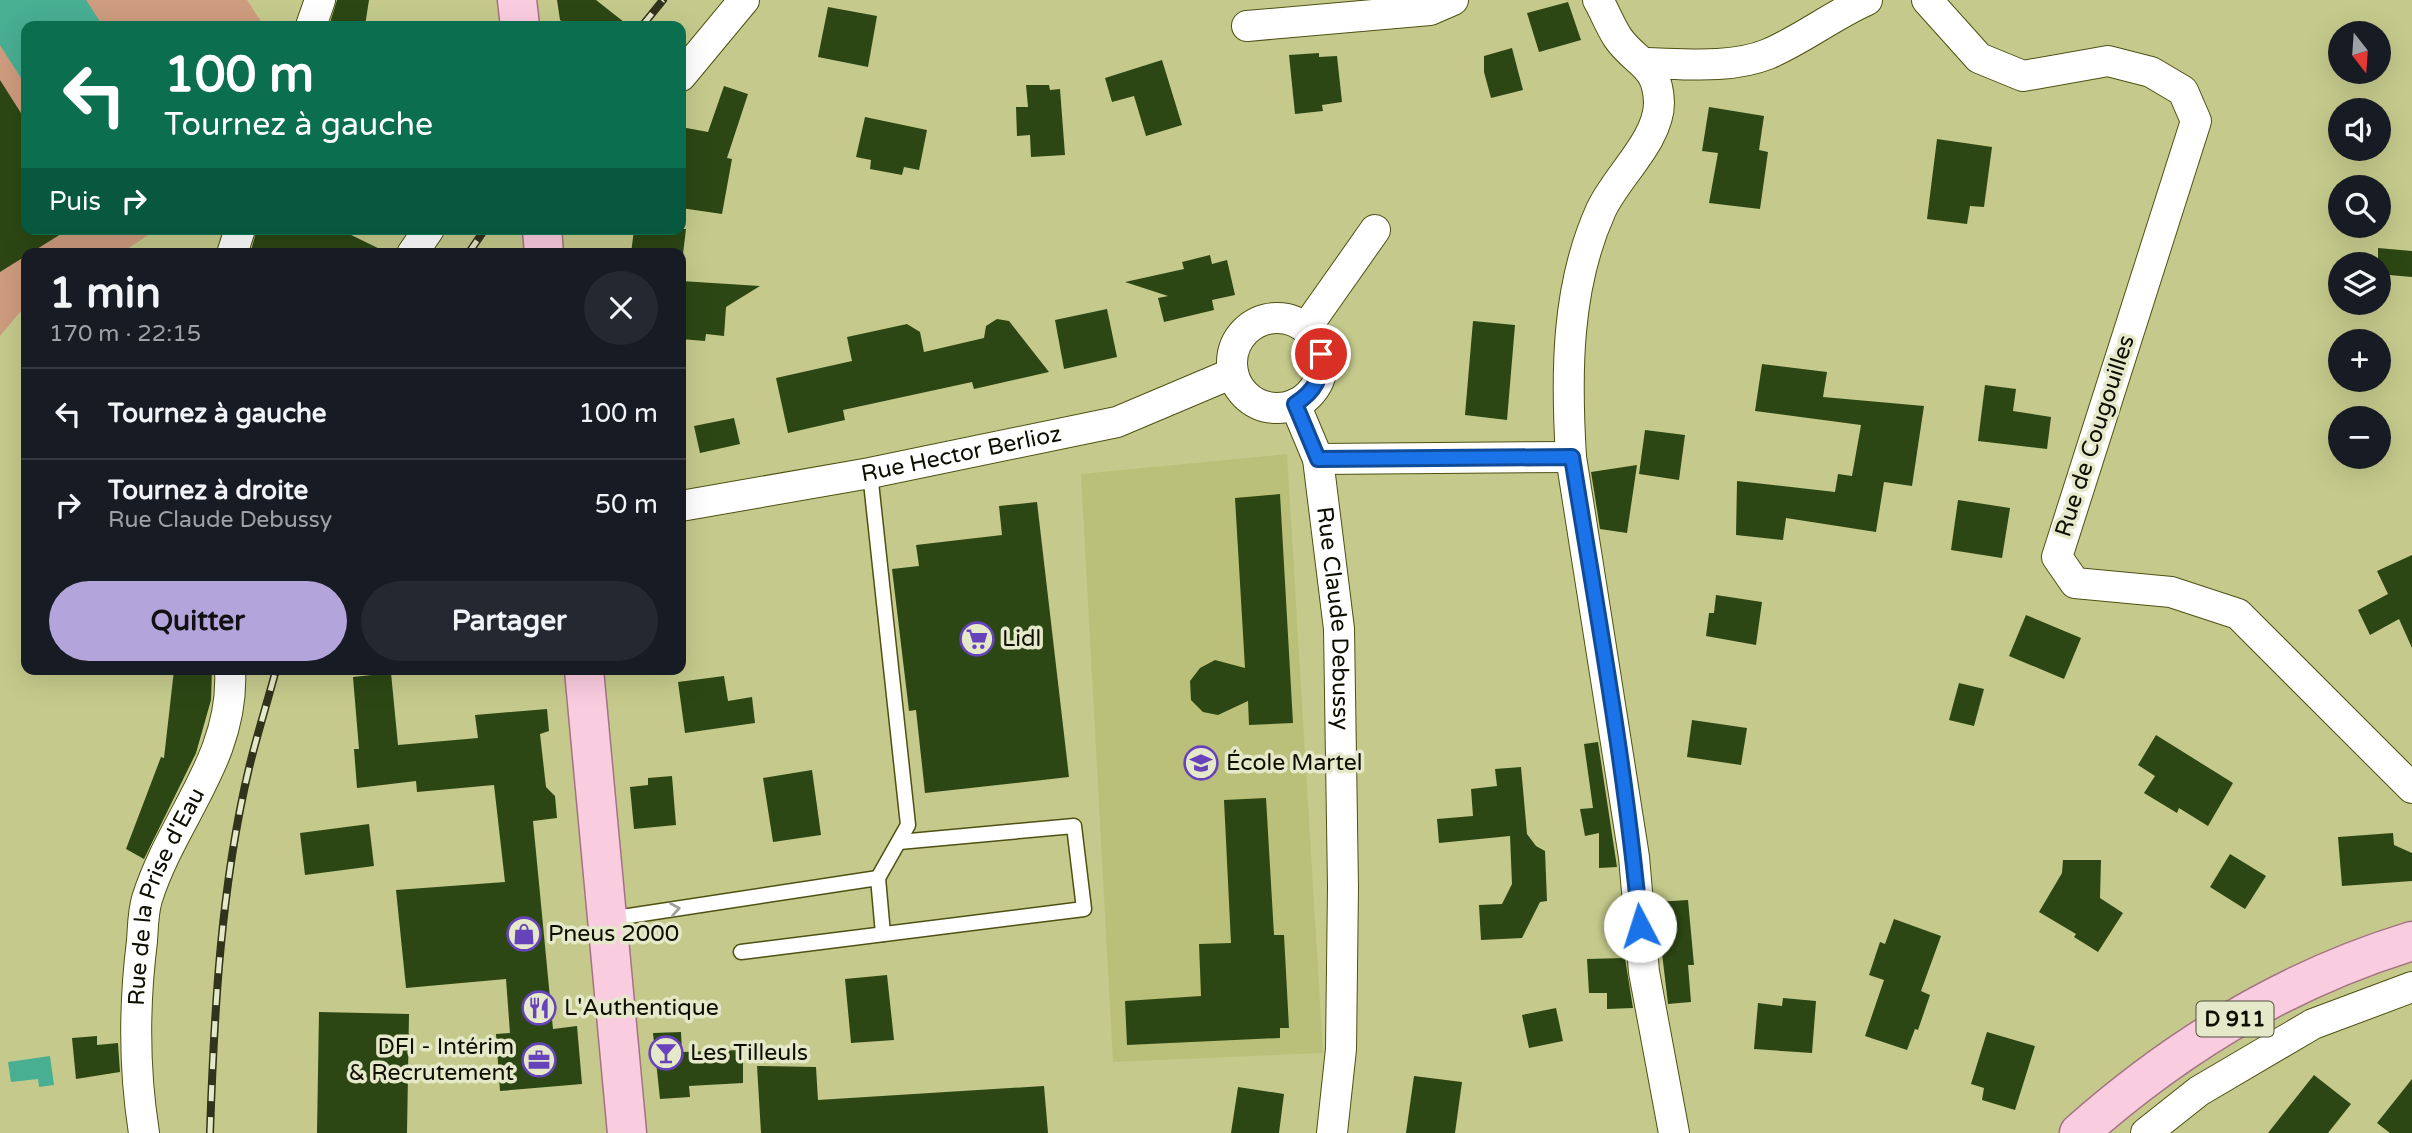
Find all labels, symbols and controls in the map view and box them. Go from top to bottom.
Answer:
north arrow [2328,21,2390,84]
map controls [2328,21,2391,469]
text: 100 m [164,46,314,105]
icon: left [49,49,140,140]
button: sound [2328,98,2391,161]
text: Tournez à gauche [164,106,433,144]
button: search [2328,175,2391,238]
icon: right [115,182,153,220]
text: Puis [49,186,101,217]
button: layers [2328,252,2391,315]
text: 1 min [49,268,161,319]
button: close [584,271,658,345]
text: 170 m · 22:15 [49,320,201,348]
pin [1291,324,1351,384]
button: + [2328,329,2391,392]
street label: Rue de Cougouilles [2049,332,2141,540]
icon: arrive [1302,335,1340,373]
icon: left [49,395,87,433]
text: Tournez à gauche [108,398,327,429]
text: 100 m [578,398,658,429]
button: − [2328,406,2391,469]
street label: Rue Hector Berlioz [859,420,1064,488]
text: Tournez à droite [108,475,308,506]
icon: right [49,486,87,524]
text: 50 m [595,489,658,520]
street label: Rue Claude Debussy [1310,505,1355,730]
text: Rue Claude Debussy [108,506,332,534]
button: Quitter [49,581,347,661]
button: Partager [361,581,658,661]
supermarket icon: Lidl [958,620,996,658]
place label: Lidl [1002,625,1041,653]
school or university icon: École Martel [1182,744,1220,782]
place label: École Martel [1226,749,1363,777]
street label: Rue de la Prise d'Eau [123,783,211,1006]
position arrow [1603,889,1677,963]
one-way arrow [669,902,681,917]
shop icon: Pneus 2000 [505,915,543,953]
place label: Pneus 2000 [548,920,679,948]
restaurant icon: L'Authentique [520,989,558,1027]
place label: L'Authentique [564,994,719,1022]
road number: D 911 [2196,1002,2274,1036]
place label: DFI - Intérim & Recrutement [348,1033,514,1087]
bar icon: Les Tilleuls [647,1034,685,1072]
place label: Les Tilleuls [690,1039,808,1067]
office icon: DFI - Intérim & Recrutement [520,1041,558,1079]

